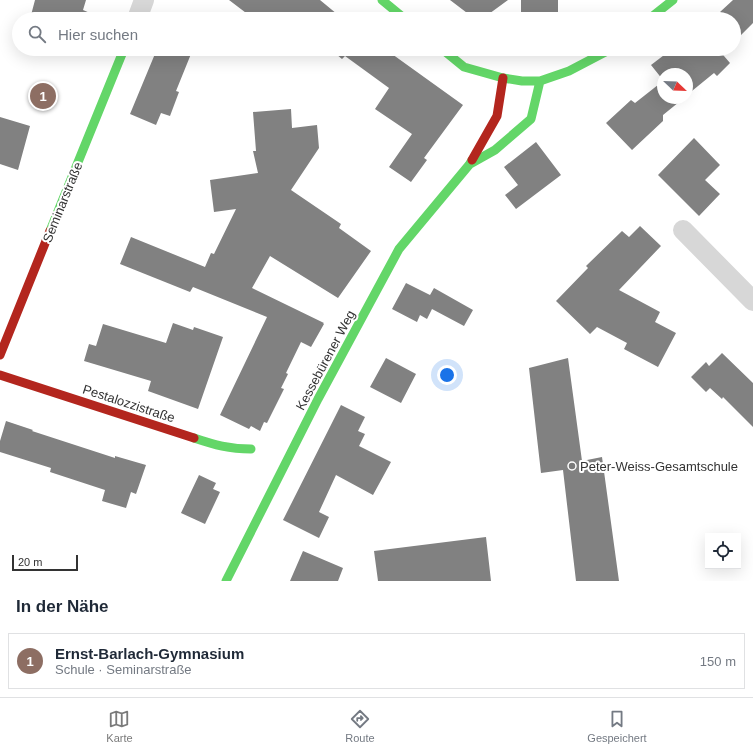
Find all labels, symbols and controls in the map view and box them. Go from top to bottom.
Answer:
search box [12,12,741,56]
icon: search [26,23,48,45]
text: Hier suchen [58,26,138,43]
north arrow [657,68,693,104]
pin: 1 [30,81,56,111]
street label: Seminarstraße [40,160,85,245]
street label: Kessebürener Weg [293,308,358,413]
your location [437,365,457,385]
street label: Pestalozzistraße [81,381,177,425]
place label: Peter-Weiss-Gesamtschule [580,459,738,474]
marker: Peter-Weiss-Gesamtschule [567,461,577,471]
map controls [705,533,741,569]
button: locate [705,533,741,569]
scale bar [12,553,78,572]
text: 20 m [18,556,42,568]
text: In der Nähe [16,597,109,616]
text: Ernst-Barlach-Gymnasium [55,645,244,662]
text: 1 [26,654,34,669]
text: 150 m [700,654,736,669]
text: Schule · Seminarstraße [55,662,192,677]
tab: Karte [106,708,133,744]
tab: Route [345,708,375,744]
tab: Gespeichert [587,708,647,744]

